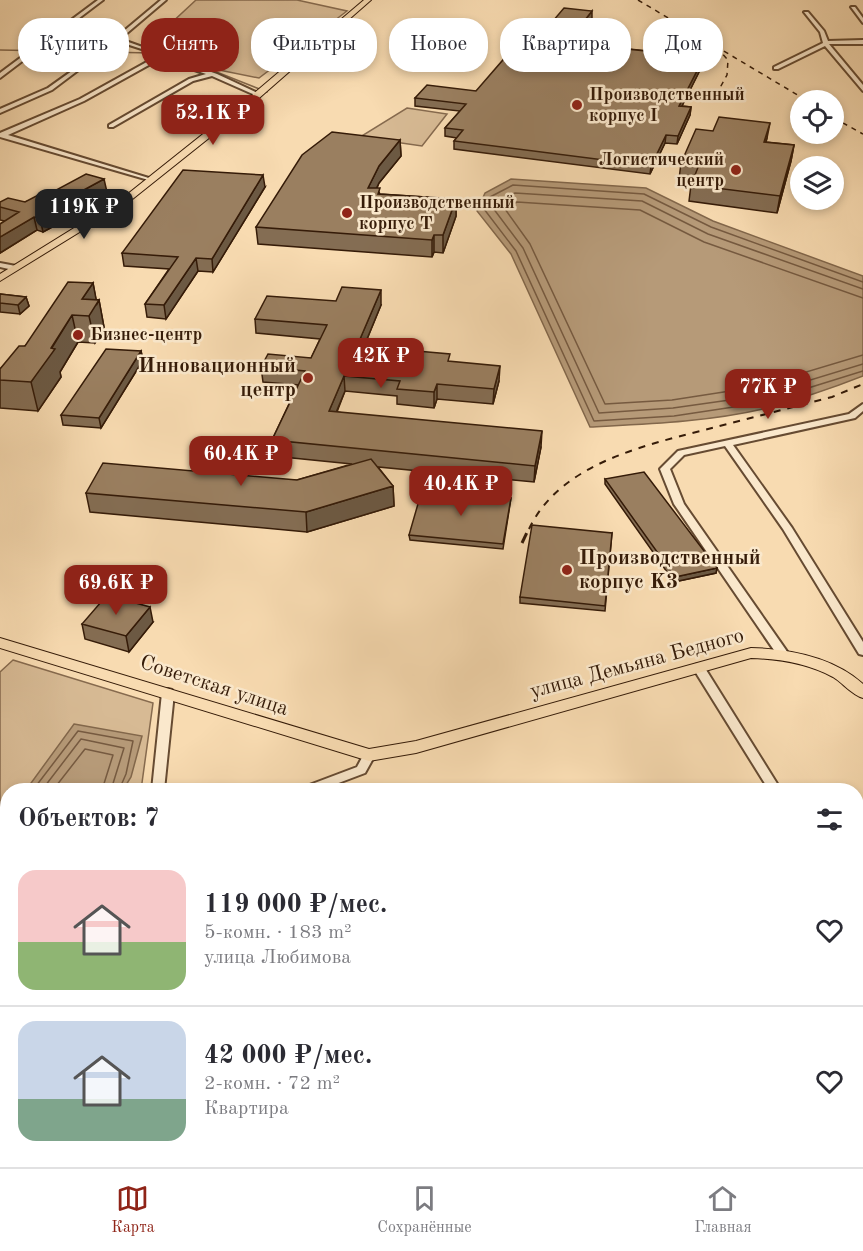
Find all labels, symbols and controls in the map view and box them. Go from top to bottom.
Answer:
chip: Купить [18,18,129,72]
chip: Снять [141,18,239,72]
chip: Фильтры [251,18,377,72]
chip: Новое [389,18,488,72]
chip: Квартира [500,18,631,72]
chip: Дом [643,18,723,72]
place label: Производственный корпус I [589,86,745,125]
map controls [790,90,844,210]
button: locate [790,90,844,144]
pin: 52.1K ₽ [158,95,268,146]
marker: Производственный корпус I [570,98,584,112]
text: 52.1K ₽ [175,104,251,124]
place label: Логистический центр [599,151,724,190]
button: layers [790,156,844,210]
marker: Логистический центр [729,163,743,177]
pin: 119K ₽ [35,189,133,240]
place label: Производственный корпус T [359,194,515,233]
text: 119K ₽ [49,198,119,218]
marker: Производственный корпус T [340,206,354,220]
place label: Бизнес-центр [90,326,202,344]
marker: Бизнес-центр [71,328,85,342]
pin: 42K ₽ [339,338,423,389]
text: 42K ₽ [352,347,410,367]
place label: Инновационный центр [138,356,296,401]
pin: 77K ₽ [726,369,810,420]
marker: Инновационный центр [301,371,315,385]
text: 77K ₽ [739,378,797,398]
pin: 60.4K ₽ [186,436,296,487]
text: 60.4K ₽ [203,445,279,465]
pin: 40.4K ₽ [406,466,516,517]
text: 40.4K ₽ [423,475,499,495]
place label: Производственный корпус K3 [579,548,761,593]
marker: Производственный корпус K3 [560,563,574,577]
pin: 69.6K ₽ [61,565,171,616]
text: 69.6K ₽ [78,574,154,594]
street label: улица Демьяна Бедного [528,625,746,703]
street label: Советская улица [137,652,291,720]
icon: filters [813,803,846,836]
text: Объектов: 7 [18,806,159,832]
text: 119 000 ₽/мес. [204,892,387,918]
icon: home [66,894,138,966]
icon: heart [813,914,846,947]
text: 5-комн. · 183 m² [204,923,352,943]
text: улица Любимова [204,948,351,968]
text: 42 000 ₽/мес. [204,1043,372,1069]
icon: home [66,1045,138,1117]
icon: heart [813,1065,846,1098]
text: 2-комн. · 72 m² [204,1074,340,1094]
text: Квартира [204,1099,289,1119]
tab: Карта [111,1182,155,1238]
tab: Сохранённые [377,1182,472,1238]
tab: Главная [694,1182,752,1238]

